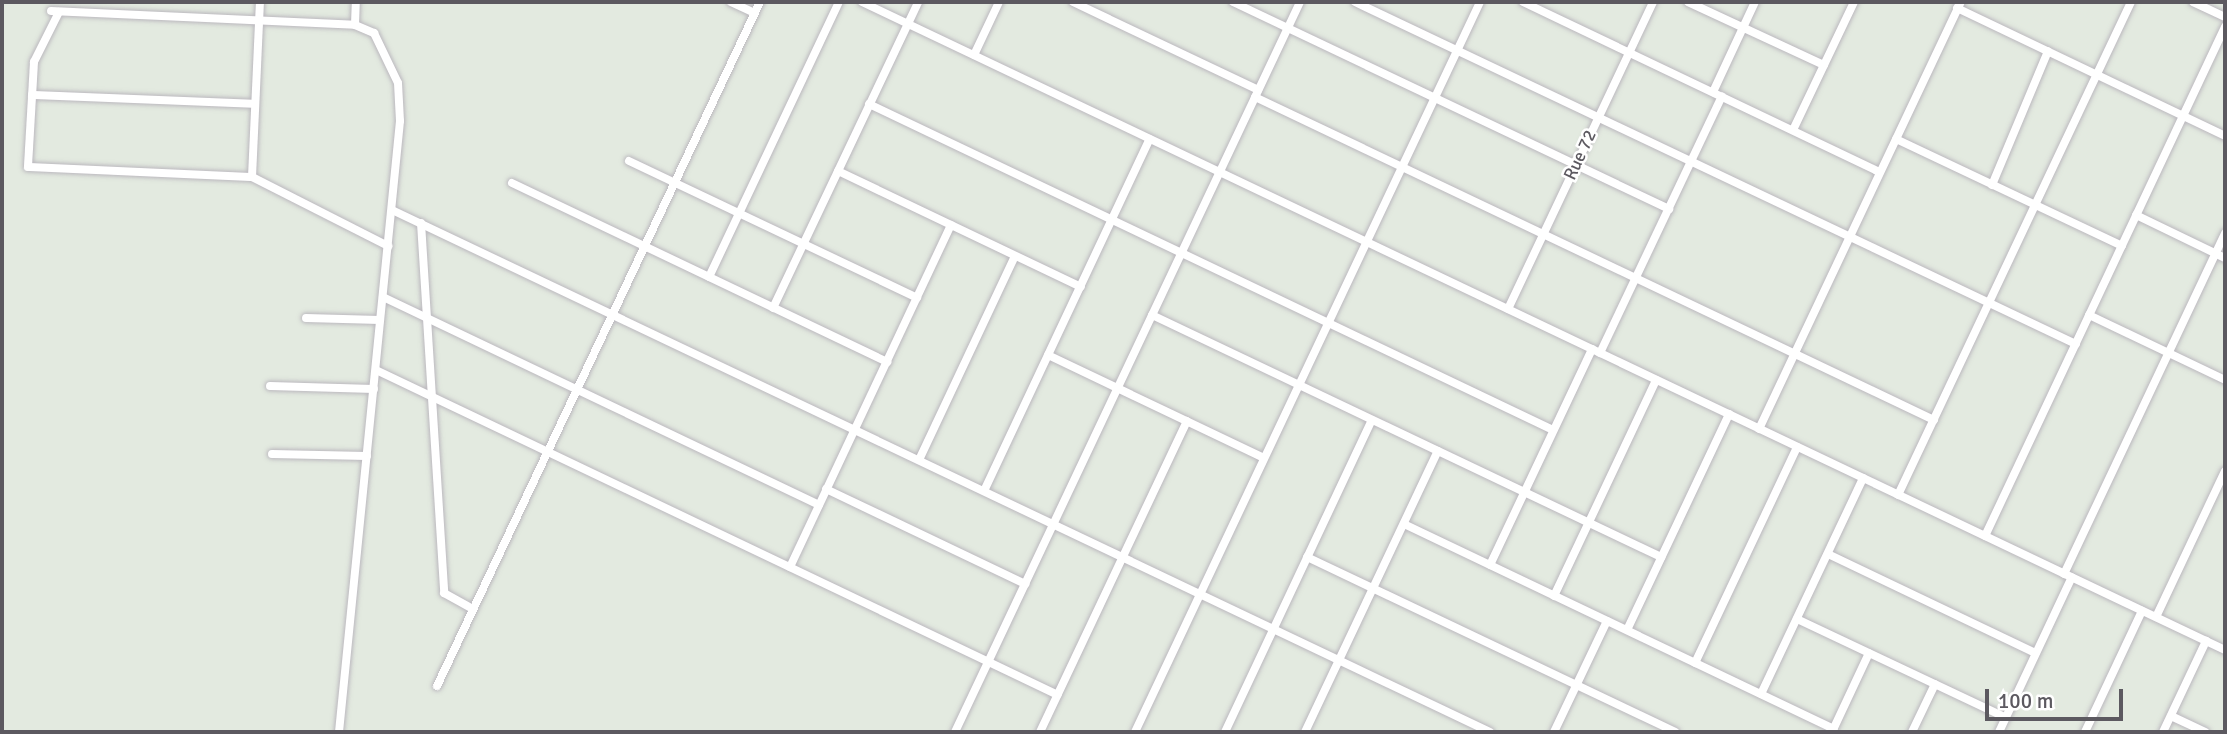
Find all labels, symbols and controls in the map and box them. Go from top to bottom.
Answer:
street label: Rue 72 [1559,127,1601,183]
scale bar [1989,674,2127,718]
text: 100 m [1998,688,2053,714]

